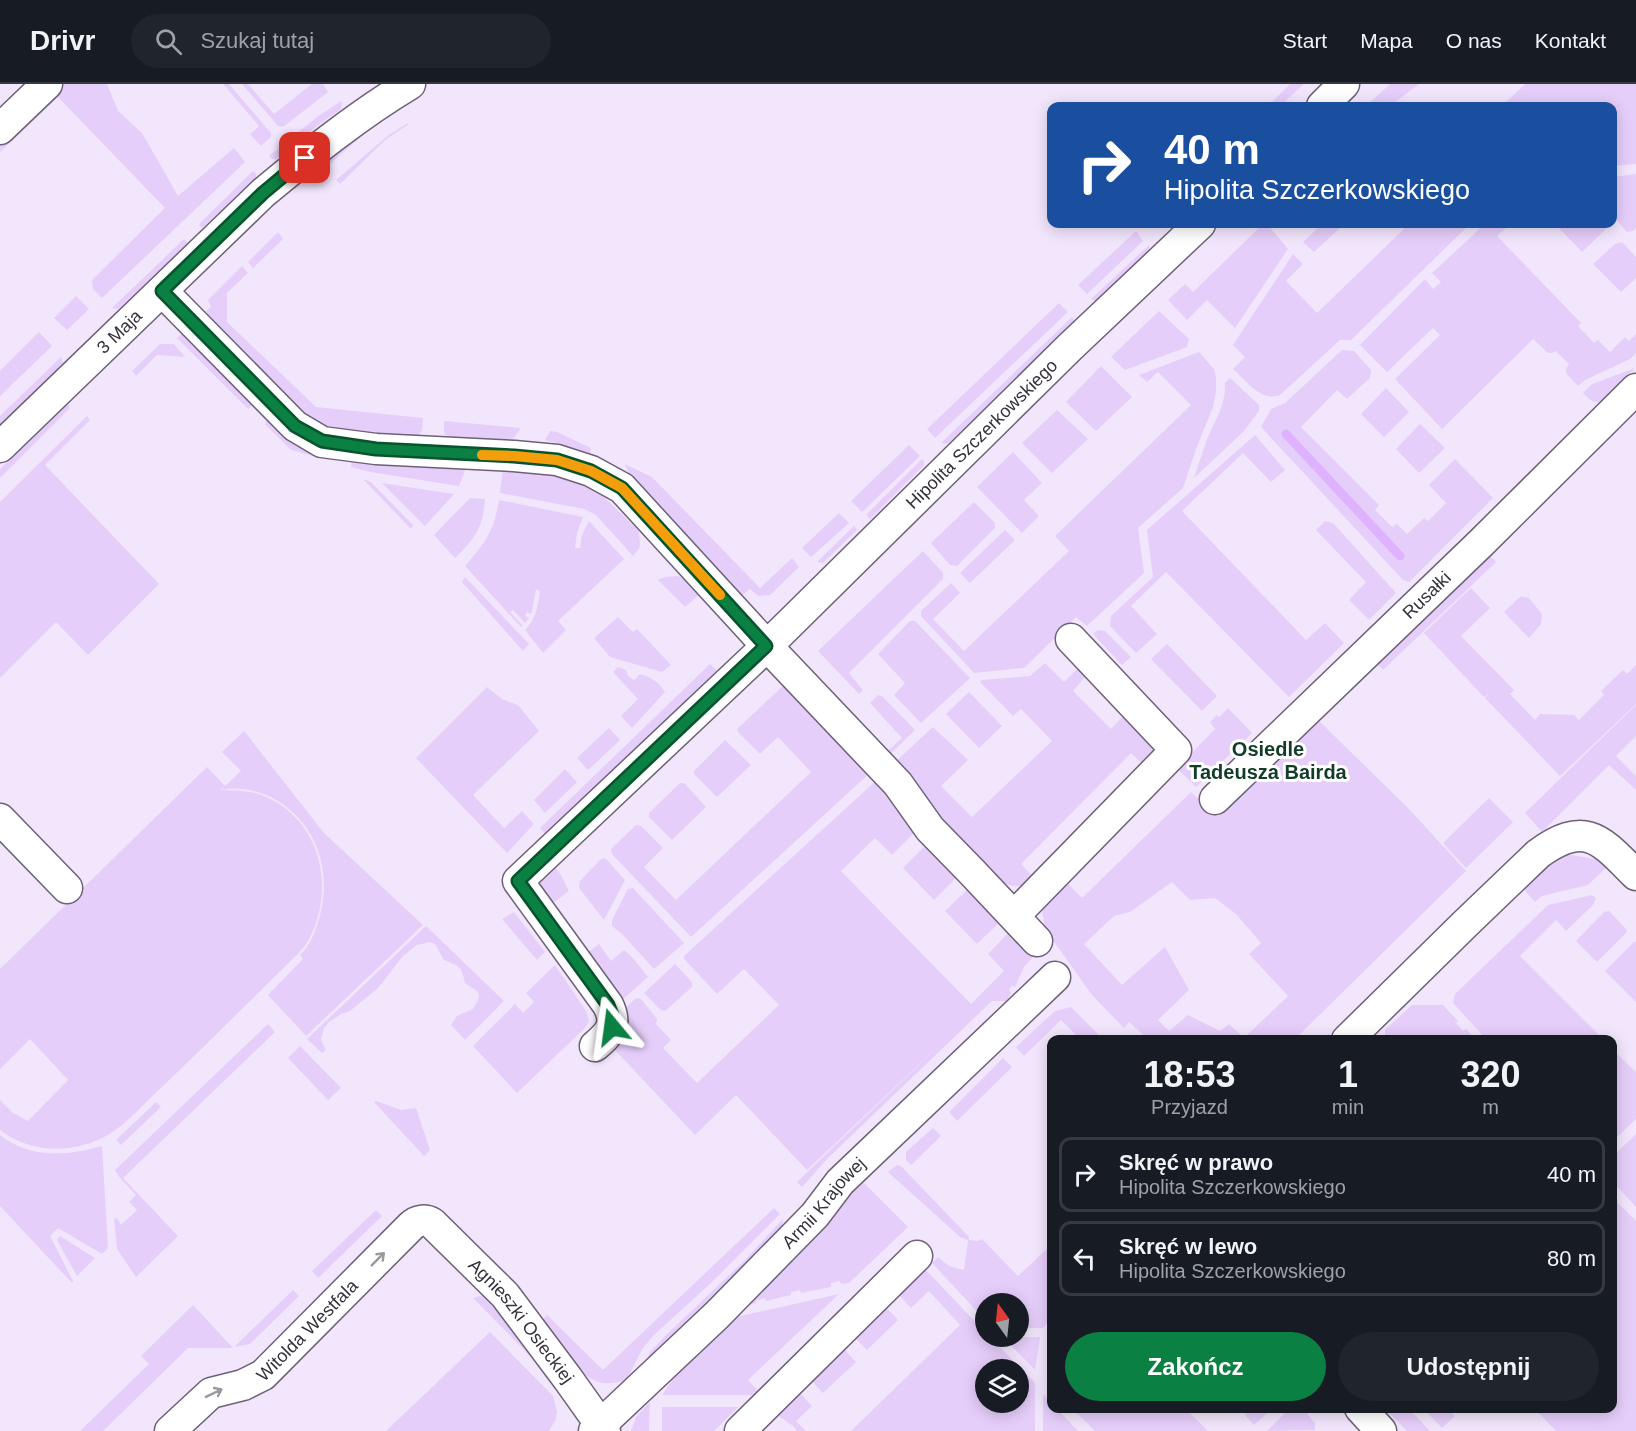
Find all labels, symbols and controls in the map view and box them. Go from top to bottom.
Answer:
search box [131,14,551,68]
text: Drivr [30,25,95,56]
icon: search [152,25,185,58]
text: Szukaj tutaj [200,28,314,53]
text: Start [1283,29,1327,52]
text: Mapa [1360,29,1413,52]
text: O nas [1446,29,1502,52]
text: Kontakt [1535,29,1606,52]
icon: right [1065,126,1143,204]
text: 40 m [1164,126,1260,173]
pin [279,132,330,183]
icon: arrive [288,141,321,174]
text: Hipolita Szczerkowskiego [1164,175,1470,205]
street label: 3 Maja [93,305,147,358]
street label: Hipolita Szczerkowskiego [902,355,1061,513]
street label: Rusałki [1399,567,1455,623]
district label: Osiedle Tadeusza Bairda [1189,738,1348,783]
position arrow [580,995,644,1059]
text: 18:53 [1143,1054,1235,1095]
text: 1 [1338,1054,1358,1095]
text: 320 [1460,1054,1521,1095]
text: Przyjazd [1151,1096,1228,1118]
text: min [1332,1096,1364,1118]
text: m [1482,1096,1499,1118]
text: Skręć w prawo [1119,1150,1273,1175]
street label: Armii Krajowej [778,1153,869,1252]
icon: right [1068,1158,1101,1191]
text: 40 m [1547,1162,1596,1187]
text: Hipolita Szczerkowskiego [1119,1176,1346,1198]
text: Skręć w lewo [1119,1234,1257,1259]
icon: left [1068,1242,1101,1275]
text: 80 m [1547,1246,1596,1271]
one-way arrow [371,1252,385,1267]
street label: Agnieszki Osieckiej [464,1255,578,1387]
text: Hipolita Szczerkowskiego [1119,1260,1346,1282]
street label: Witolda Westfala [253,1275,363,1385]
north arrow [975,1293,1029,1347]
map controls [975,1293,1029,1413]
button: Zakończ [1065,1332,1326,1401]
button: Udostępnij [1338,1332,1599,1401]
button: layers [975,1359,1029,1413]
one-way arrow [205,1387,223,1399]

